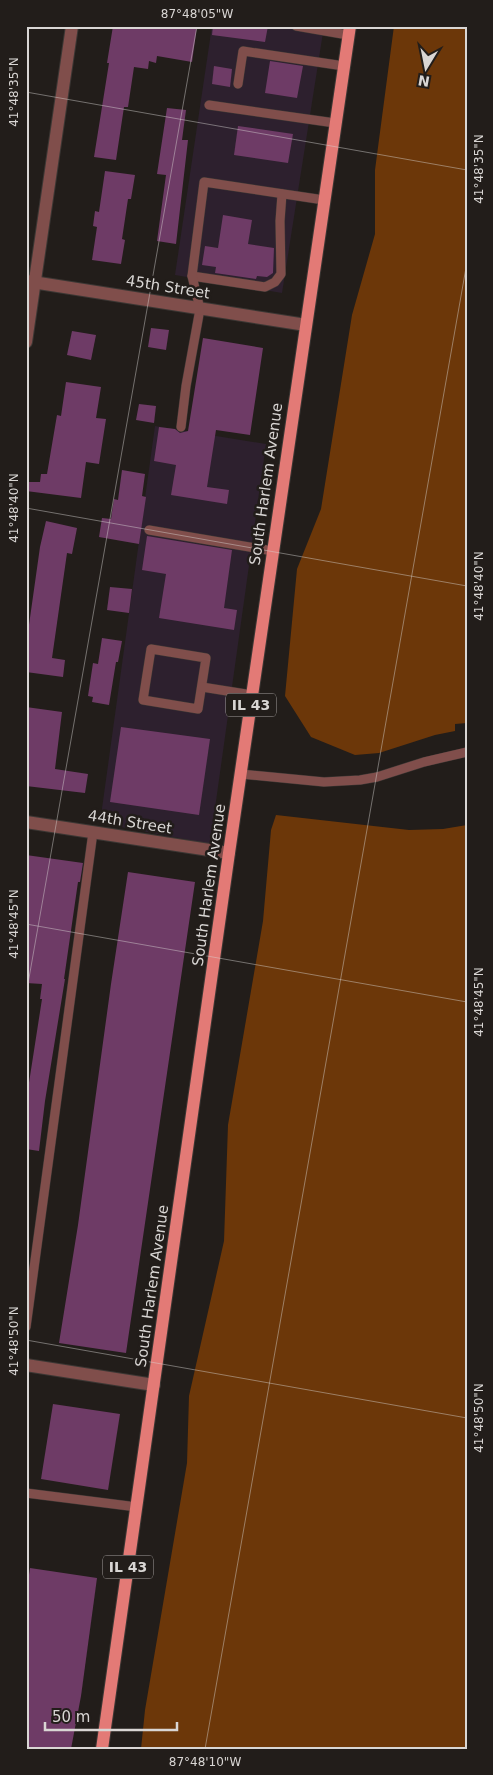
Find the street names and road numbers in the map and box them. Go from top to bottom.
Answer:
street label: 45th Street [125,271,211,303]
street label: South Harlem Avenue [246,402,286,566]
road number: IL 43 [226,694,276,716]
street label: South Harlem Avenue [189,803,229,967]
street label: 44th Street [87,806,173,838]
street label: South Harlem Avenue [132,1204,172,1368]
road number: IL 43 [103,1555,153,1578]

